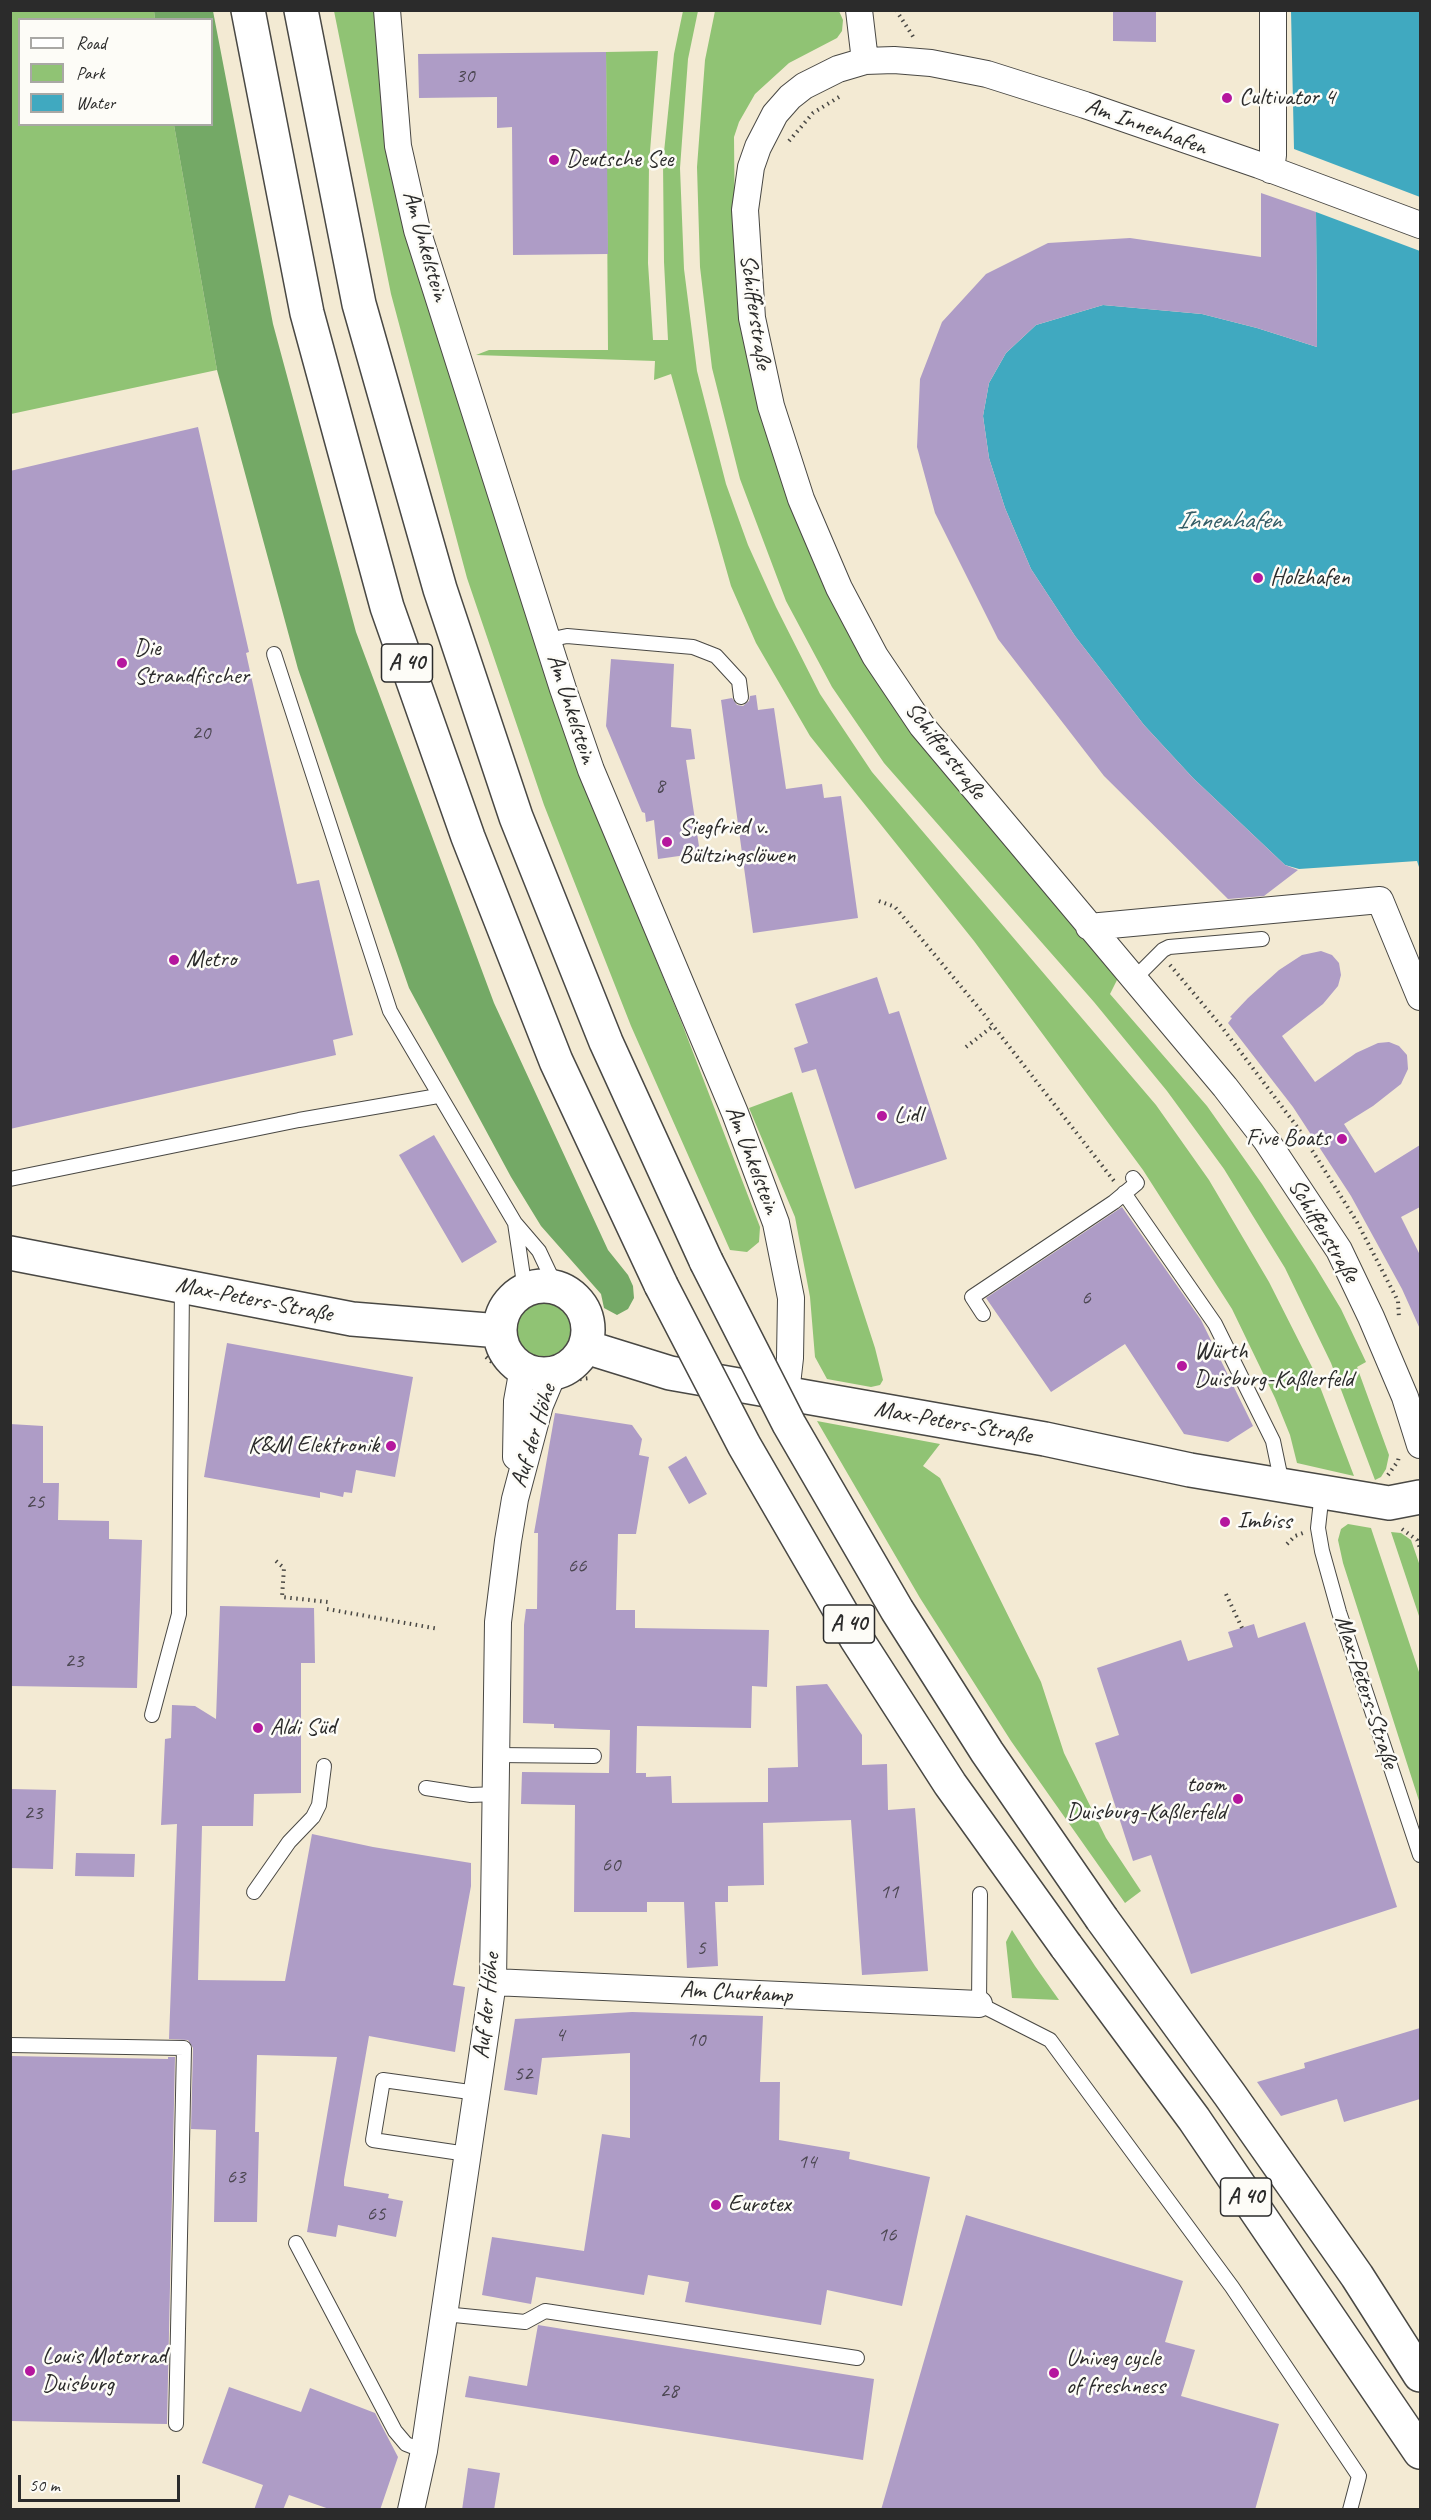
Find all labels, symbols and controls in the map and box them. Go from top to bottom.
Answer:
legend [18,18,213,126]
text: Road [76,32,106,54]
text: Park [76,62,105,84]
house number: 30 [456,63,474,89]
place label: Cultivator 4 [1239,84,1335,112]
marker: Cultivator 4 [1220,91,1234,105]
text: Water [76,92,115,114]
street label: Am Innenhafen [1081,92,1211,162]
place label: Deutsche See [566,146,673,174]
marker: Deutsche See [547,153,561,167]
street label: Am Unkelstein [396,187,454,305]
street label: Schifferstraße [733,253,777,371]
water label: Innenhafen [1177,505,1281,537]
place label: Holzhafen [1270,564,1350,592]
marker: Holzhafen [1251,571,1265,585]
place label: Die Strandfischer [134,635,249,691]
road number: A 40 [382,644,432,682]
street label: Am Unkelstein [540,651,602,767]
marker: Die Strandfischer [115,656,129,670]
street label: Schifferstraße [898,697,992,805]
house number: 20 [192,720,210,746]
house number: 8 [655,773,665,799]
place label: Siegfried v. Bültzingslöwen [679,814,795,870]
marker: Siegfried v. Bültzingslöwen [660,835,674,849]
place label: Metro [186,946,236,974]
marker: Metro [167,953,181,967]
street label: Am Unkelstein [718,1102,786,1218]
place label: Lidl [894,1102,922,1130]
marker: Lidl [875,1109,889,1123]
place label: Five Boats [1246,1125,1330,1153]
marker: Five Boats [1335,1132,1349,1146]
street label: Schifferstraße [1281,1174,1365,1288]
street label: Max-Peters-Straße [173,1271,335,1329]
house number: 6 [1081,1285,1091,1311]
place label: Würth Duisburg-Kaßlerfeld [1194,1338,1354,1394]
marker: Würth Duisburg-Kaßlerfeld [1175,1359,1189,1373]
street label: Auf der Höhe [505,1381,563,1491]
street label: Max-Peters-Straße [872,1395,1034,1451]
place label: K&M Elektronik [248,1432,379,1460]
marker: K&M Elektronik [384,1439,398,1453]
house number: 25 [26,1489,44,1515]
place label: Imbiss [1237,1508,1291,1536]
marker: Imbiss [1218,1515,1232,1529]
house number: 66 [568,1553,586,1579]
road number: A 40 [824,1605,874,1643]
street label: Max-Peters-Straße [1328,1612,1404,1772]
house number: 23 [65,1648,83,1674]
place label: Aldi Süd [270,1714,336,1742]
marker: Aldi Süd [251,1721,265,1735]
place label: toom Duisburg-Kaßlerfeld [1066,1771,1226,1827]
marker: toom Duisburg-Kaßlerfeld [1231,1792,1245,1806]
house number: 23 [24,1800,42,1826]
house number: 60 [602,1852,620,1878]
house number: 11 [880,1879,898,1905]
house number: 5 [696,1935,706,1961]
street label: Auf der Höhe [467,1952,507,2060]
street label: Am Churkamp [679,1976,793,2010]
house number: 4 [555,2022,565,2048]
house number: 10 [687,2027,705,2053]
house number: 52 [514,2061,532,2087]
house number: 14 [798,2149,816,2175]
house number: 63 [227,2164,245,2190]
road number: A 40 [1220,2178,1272,2216]
place label: Eurotex [728,2191,791,2219]
marker: Eurotex [709,2198,723,2212]
house number: 65 [367,2201,385,2227]
house number: 16 [878,2222,896,2248]
place label: Louis Motorrad Duisburg [42,2343,167,2399]
place label: Univeg cycle of freshness [1066,2345,1165,2401]
marker: Louis Motorrad Duisburg [23,2364,37,2378]
marker: Univeg cycle of freshness [1047,2366,1061,2380]
house number: 28 [660,2378,678,2404]
scale bar [21,2463,183,2501]
text: 50 m [29,2474,60,2496]

